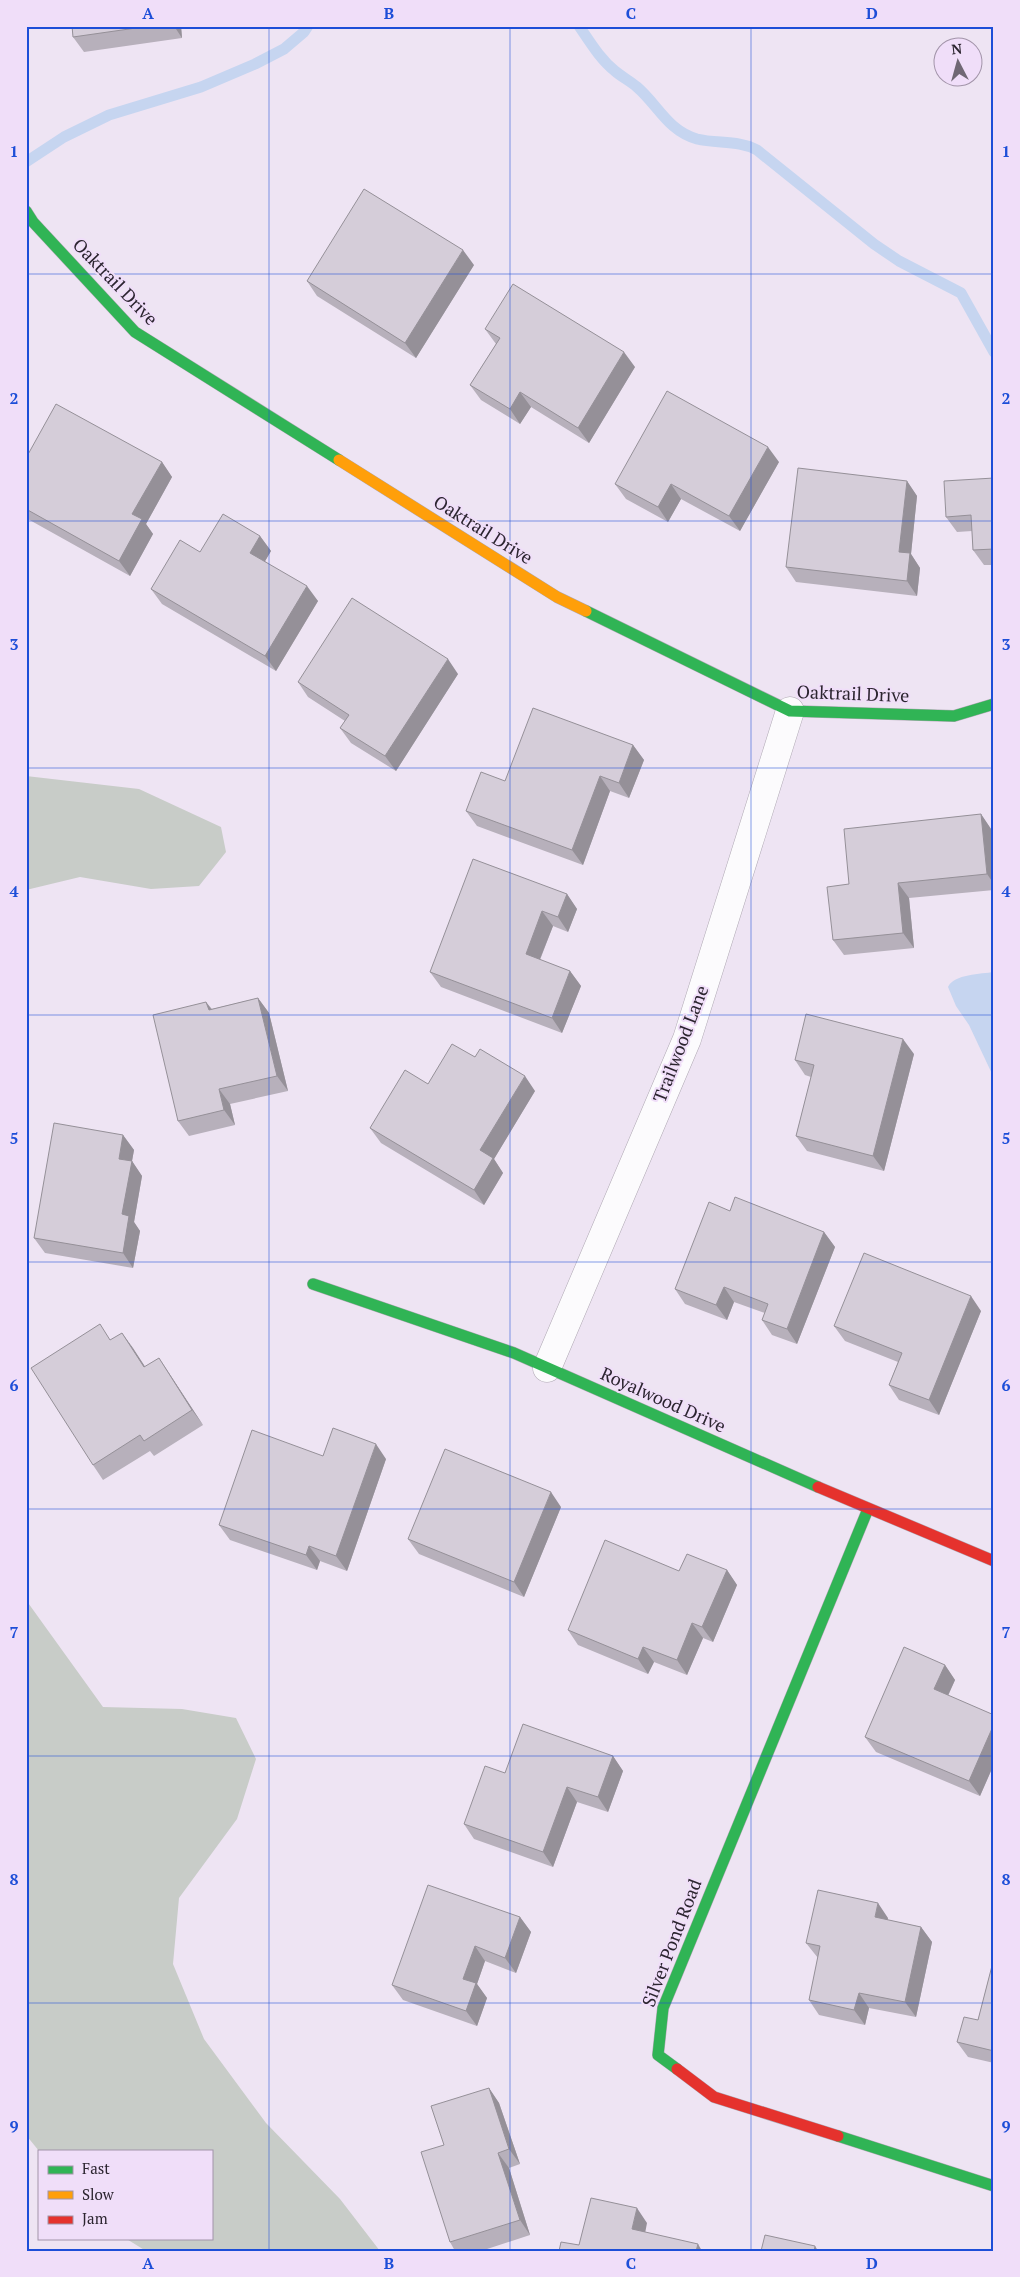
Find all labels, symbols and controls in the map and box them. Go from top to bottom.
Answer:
text: A [142,2,154,24]
text: B [384,2,394,24]
text: C [626,2,636,24]
text: D [866,2,878,24]
north arrow [932,38,982,88]
text: N [950,39,963,59]
text: 1 [9,140,19,162]
text: 1 [1001,140,1011,162]
street label: Oaktrail Drive [68,232,163,330]
text: 2 [9,387,19,409]
text: 2 [1001,387,1011,409]
street label: Oaktrail Drive [429,489,538,569]
text: 3 [9,633,19,655]
text: 3 [1001,633,1011,655]
street label: Oaktrail Drive [796,679,910,707]
text: 4 [9,880,19,902]
text: 4 [1001,880,1011,902]
street label: Trailwood Lane [647,982,713,1106]
text: 5 [9,1127,19,1149]
text: 5 [1001,1127,1011,1149]
street label: Royalwood Drive [597,1361,730,1437]
text: 6 [9,1374,19,1396]
text: 6 [1001,1374,1011,1396]
text: 7 [9,1621,19,1643]
text: 7 [1001,1621,1011,1643]
text: 8 [9,1868,19,1890]
text: 8 [1001,1868,1011,1890]
street label: Silver Pond Road [636,1875,706,2010]
text: 9 [9,2115,19,2137]
text: 9 [1001,2115,1011,2137]
legend [38,2150,212,2240]
text: Fast [82,2158,110,2178]
text: Slow [82,2184,115,2204]
text: Jam [82,2208,108,2228]
text: A [142,2252,154,2274]
text: B [384,2252,394,2274]
text: C [626,2252,636,2274]
text: D [866,2252,878,2274]

